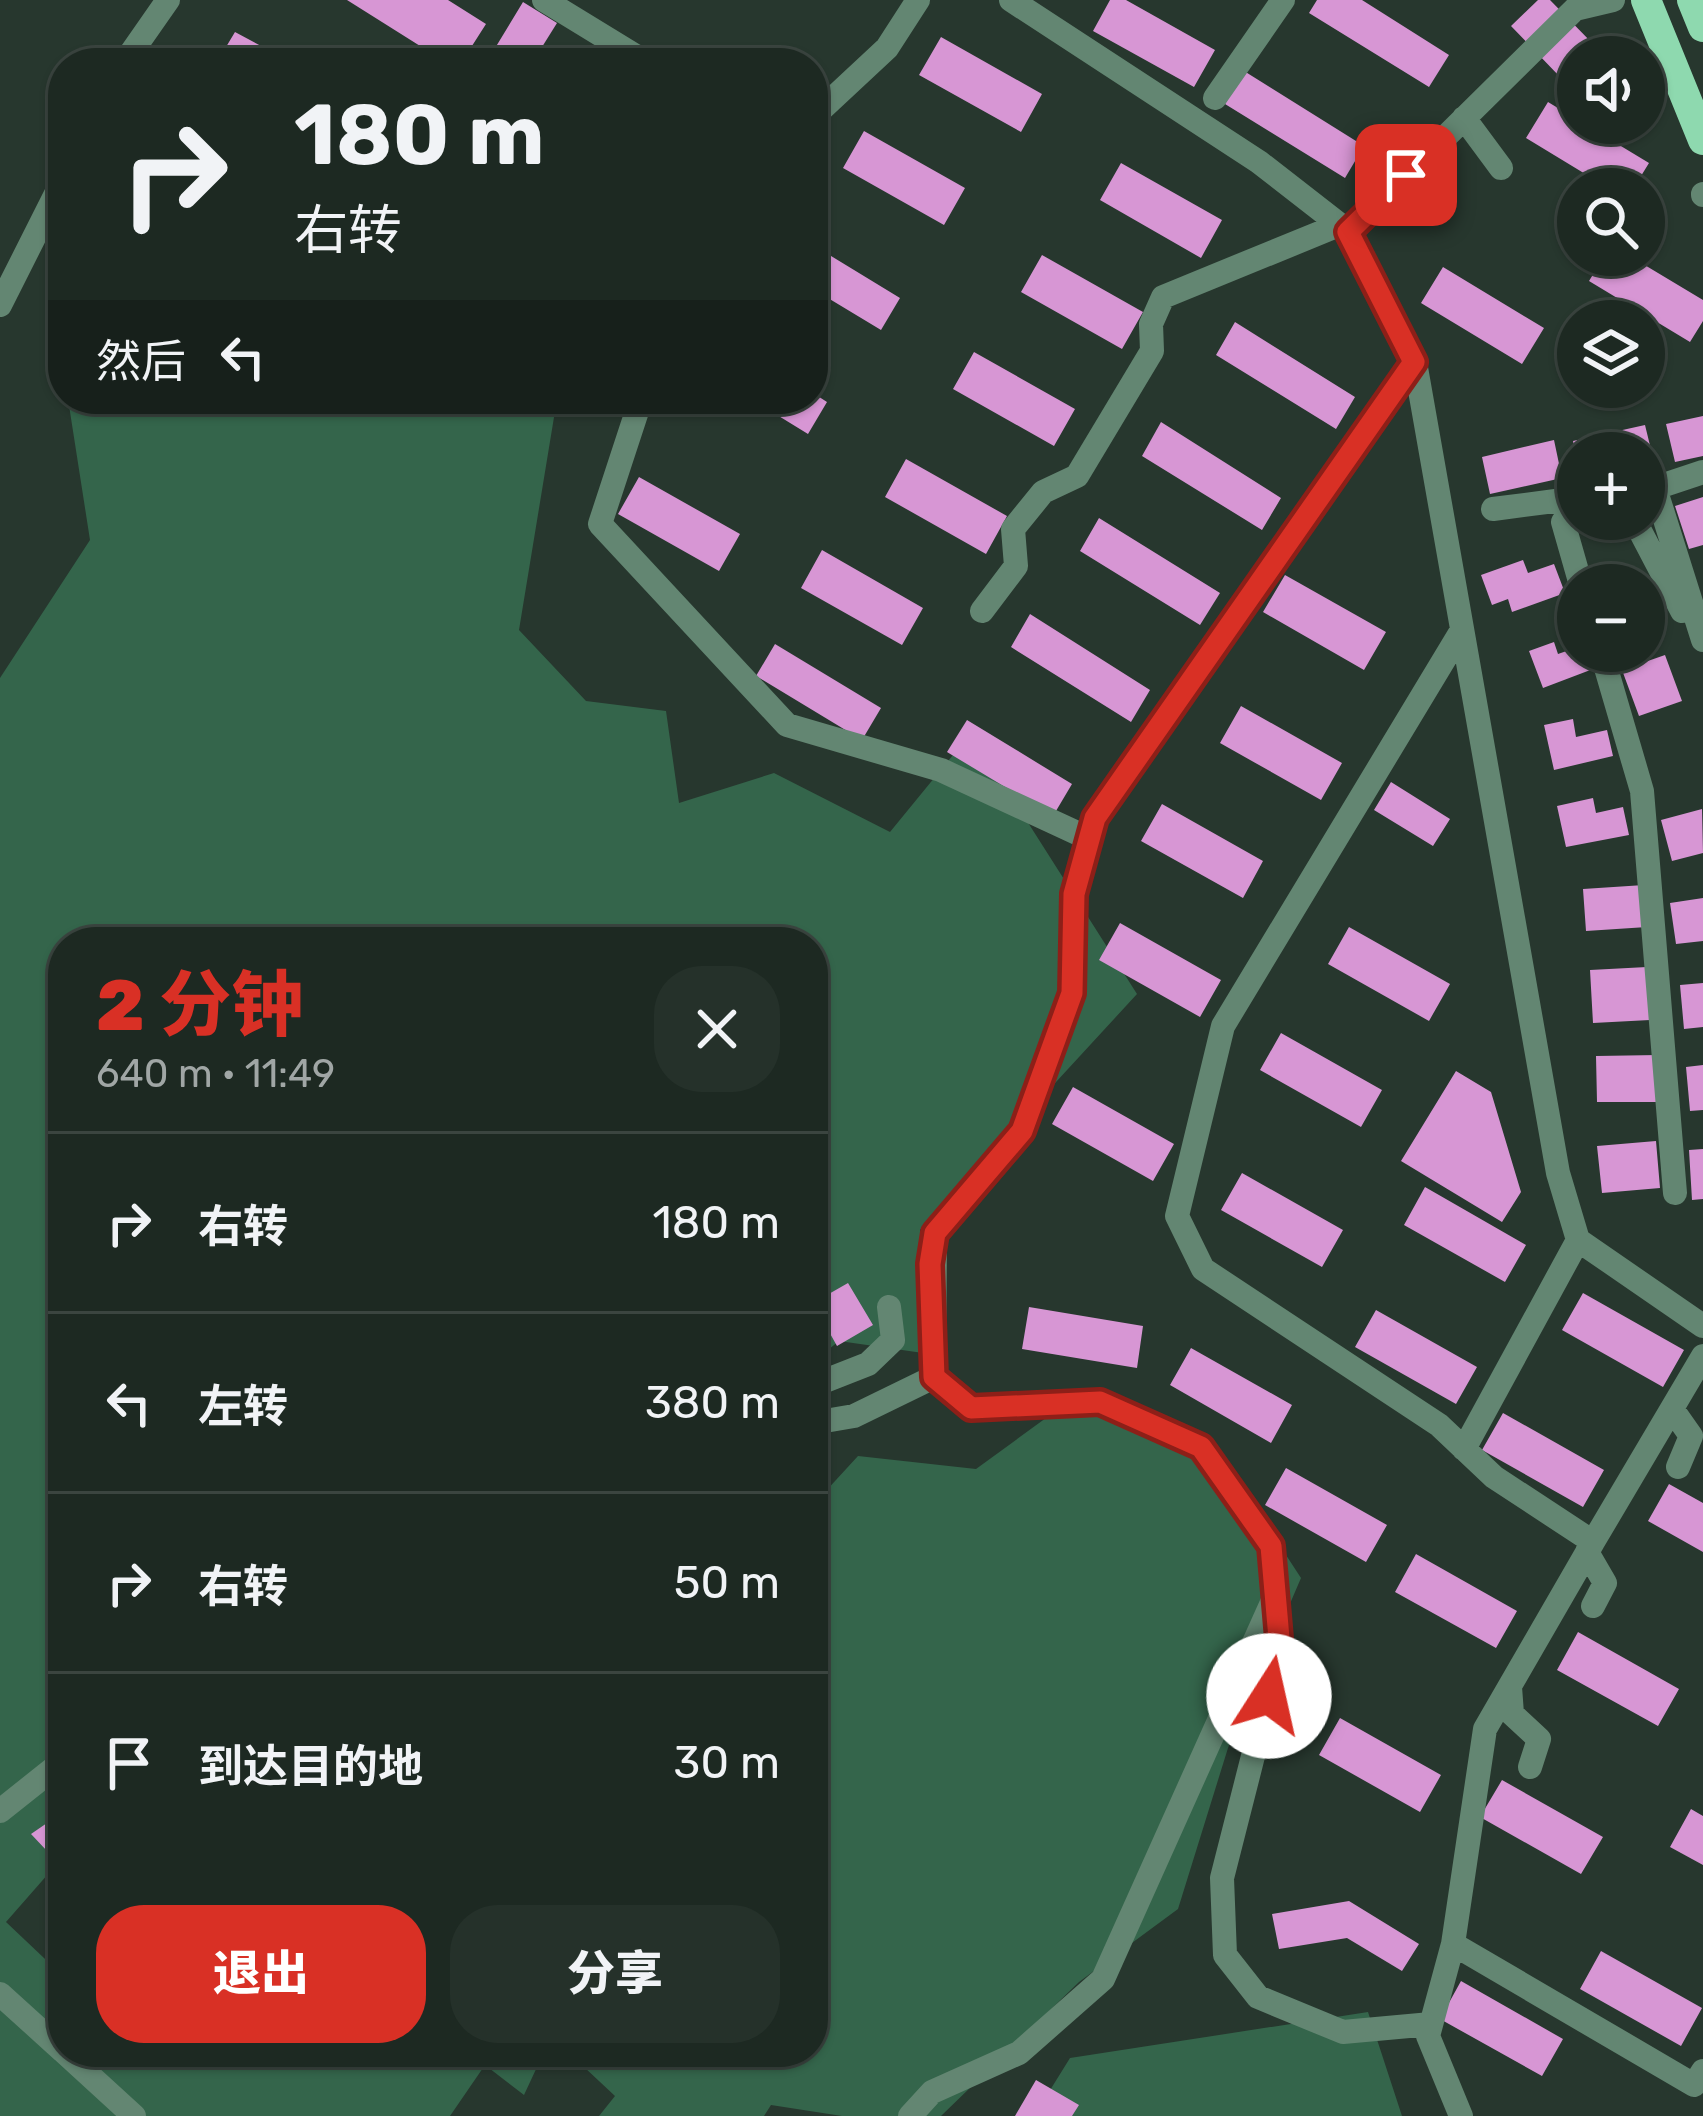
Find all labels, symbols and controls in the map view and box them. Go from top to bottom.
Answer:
map controls [1557,36,1665,672]
button: sound [1557,36,1665,144]
text: 180 m [294,85,545,185]
icon: right [96,96,252,252]
pin [1355,124,1457,226]
icon: arrive [1373,142,1439,208]
button: search [1557,168,1665,276]
text: 右转 [294,199,402,263]
button: layers [1557,300,1665,408]
icon: left [210,324,276,390]
text: 然后 [96,335,186,388]
button: + [1557,432,1665,540]
button: − [1557,564,1665,672]
text: 2 分钟 [96,963,303,1048]
button: close [654,966,780,1092]
text: 640 m · 11:49 [96,1051,335,1097]
icon: right [96,1190,162,1256]
text: 180 m [653,1196,780,1249]
text: 右转 [198,1200,288,1253]
icon: left [96,1370,162,1436]
text: 380 m [645,1376,780,1429]
text: 左转 [198,1380,288,1433]
icon: right [96,1550,162,1616]
text: 50 m [674,1556,780,1609]
text: 右转 [198,1560,288,1613]
position arrow [1206,1633,1332,1759]
icon: arrive [96,1730,162,1796]
text: 30 m [673,1736,780,1789]
text: 到达目的地 [198,1740,423,1793]
button: 退出 [96,1905,426,2043]
button: 分享 [450,1905,780,2043]

